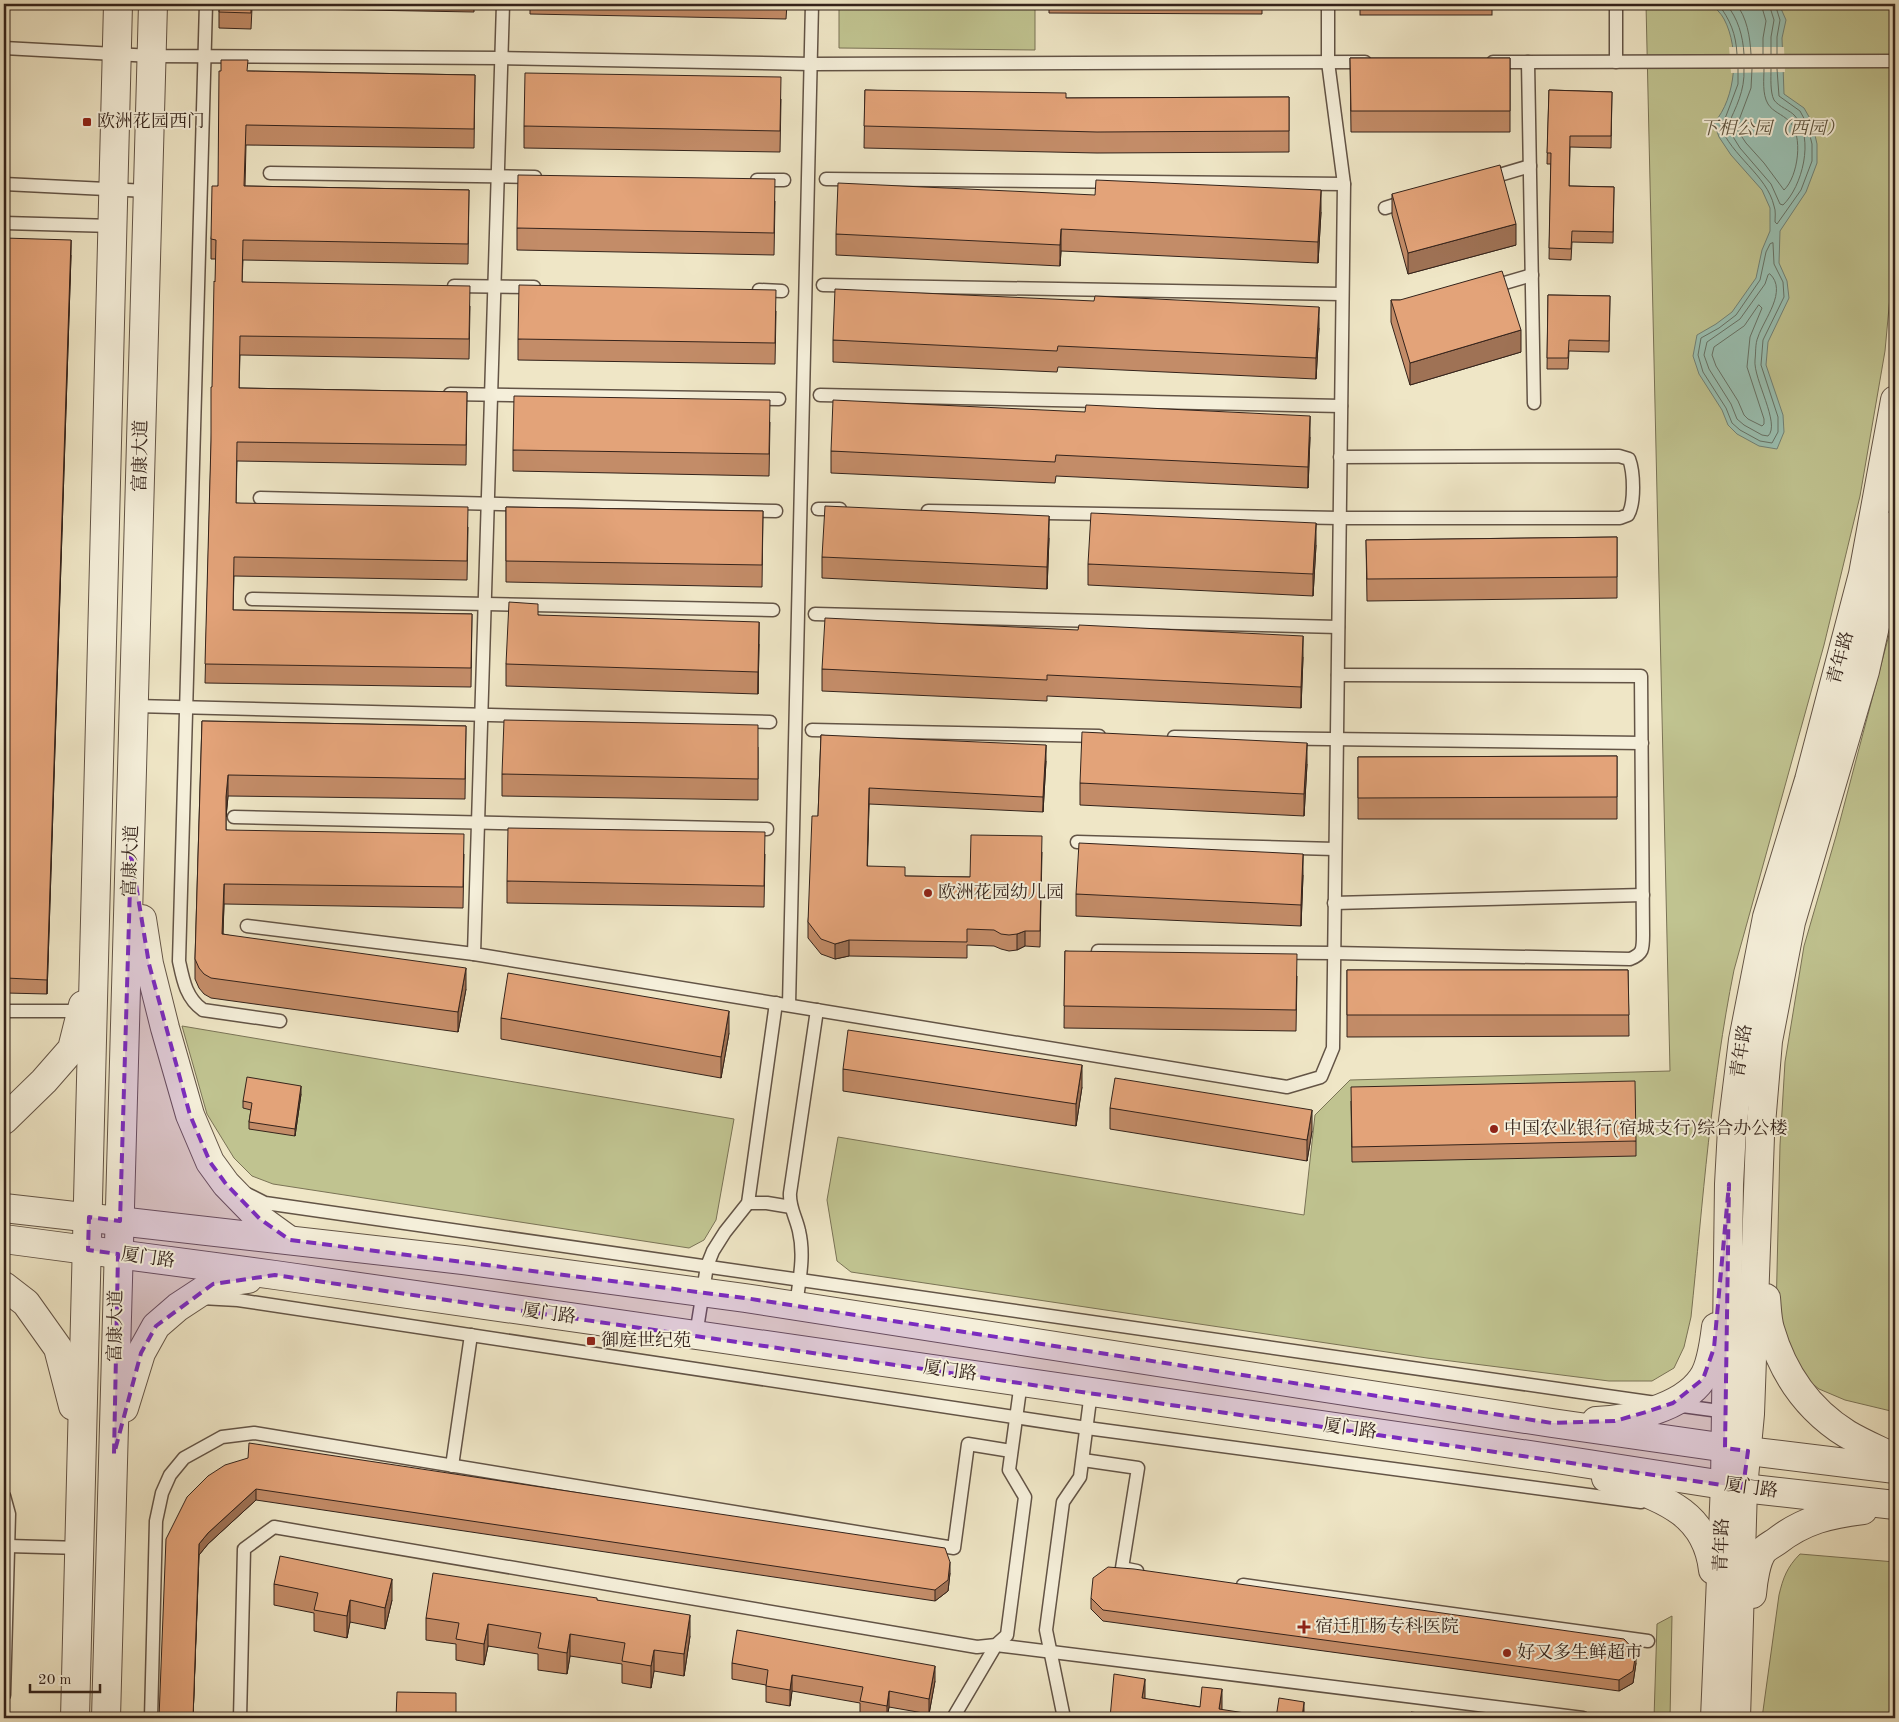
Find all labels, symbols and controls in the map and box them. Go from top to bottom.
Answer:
place label: 欧洲花园西门 [97,111,205,131]
marker: 欧洲花园西门 [81,116,93,128]
park label: 下相公园（西园） [1700,118,1844,138]
street label: 富康大道 [129,420,151,492]
street label: 青年路 [1823,629,1857,686]
street label: 富康大道 [119,825,141,897]
place label: 欧洲花园幼儿园 [938,882,1064,902]
marker: 欧洲花园幼儿园 [922,887,934,899]
street label: 青年路 [1727,1023,1755,1079]
place label: 中国农业银行(宿城支行)综合办公楼 [1504,1118,1787,1138]
marker: 中国农业银行(宿城支行)综合办公楼 [1488,1123,1500,1135]
street label: 厦门路 [120,1243,176,1271]
street label: 富康大道 [104,1290,126,1362]
street label: 厦门路 [521,1299,577,1327]
place label: 御庭世纪苑 [601,1330,691,1350]
marker: 御庭世纪苑 [585,1335,597,1347]
street label: 厦门路 [922,1356,978,1384]
street label: 厦门路 [1322,1414,1378,1442]
street label: 厦门路 [1723,1473,1779,1501]
street label: 青年路 [1710,1518,1732,1572]
place label: 宿迁肛肠专科医院 [1315,1616,1459,1636]
marker: 宿迁肛肠专科医院 [1297,1620,1311,1634]
place label: 好又多生鲜超市 [1517,1642,1643,1662]
marker: 好又多生鲜超市 [1501,1647,1513,1659]
scale bar [30,1662,100,1694]
text: 20 m [38,1673,72,1688]

